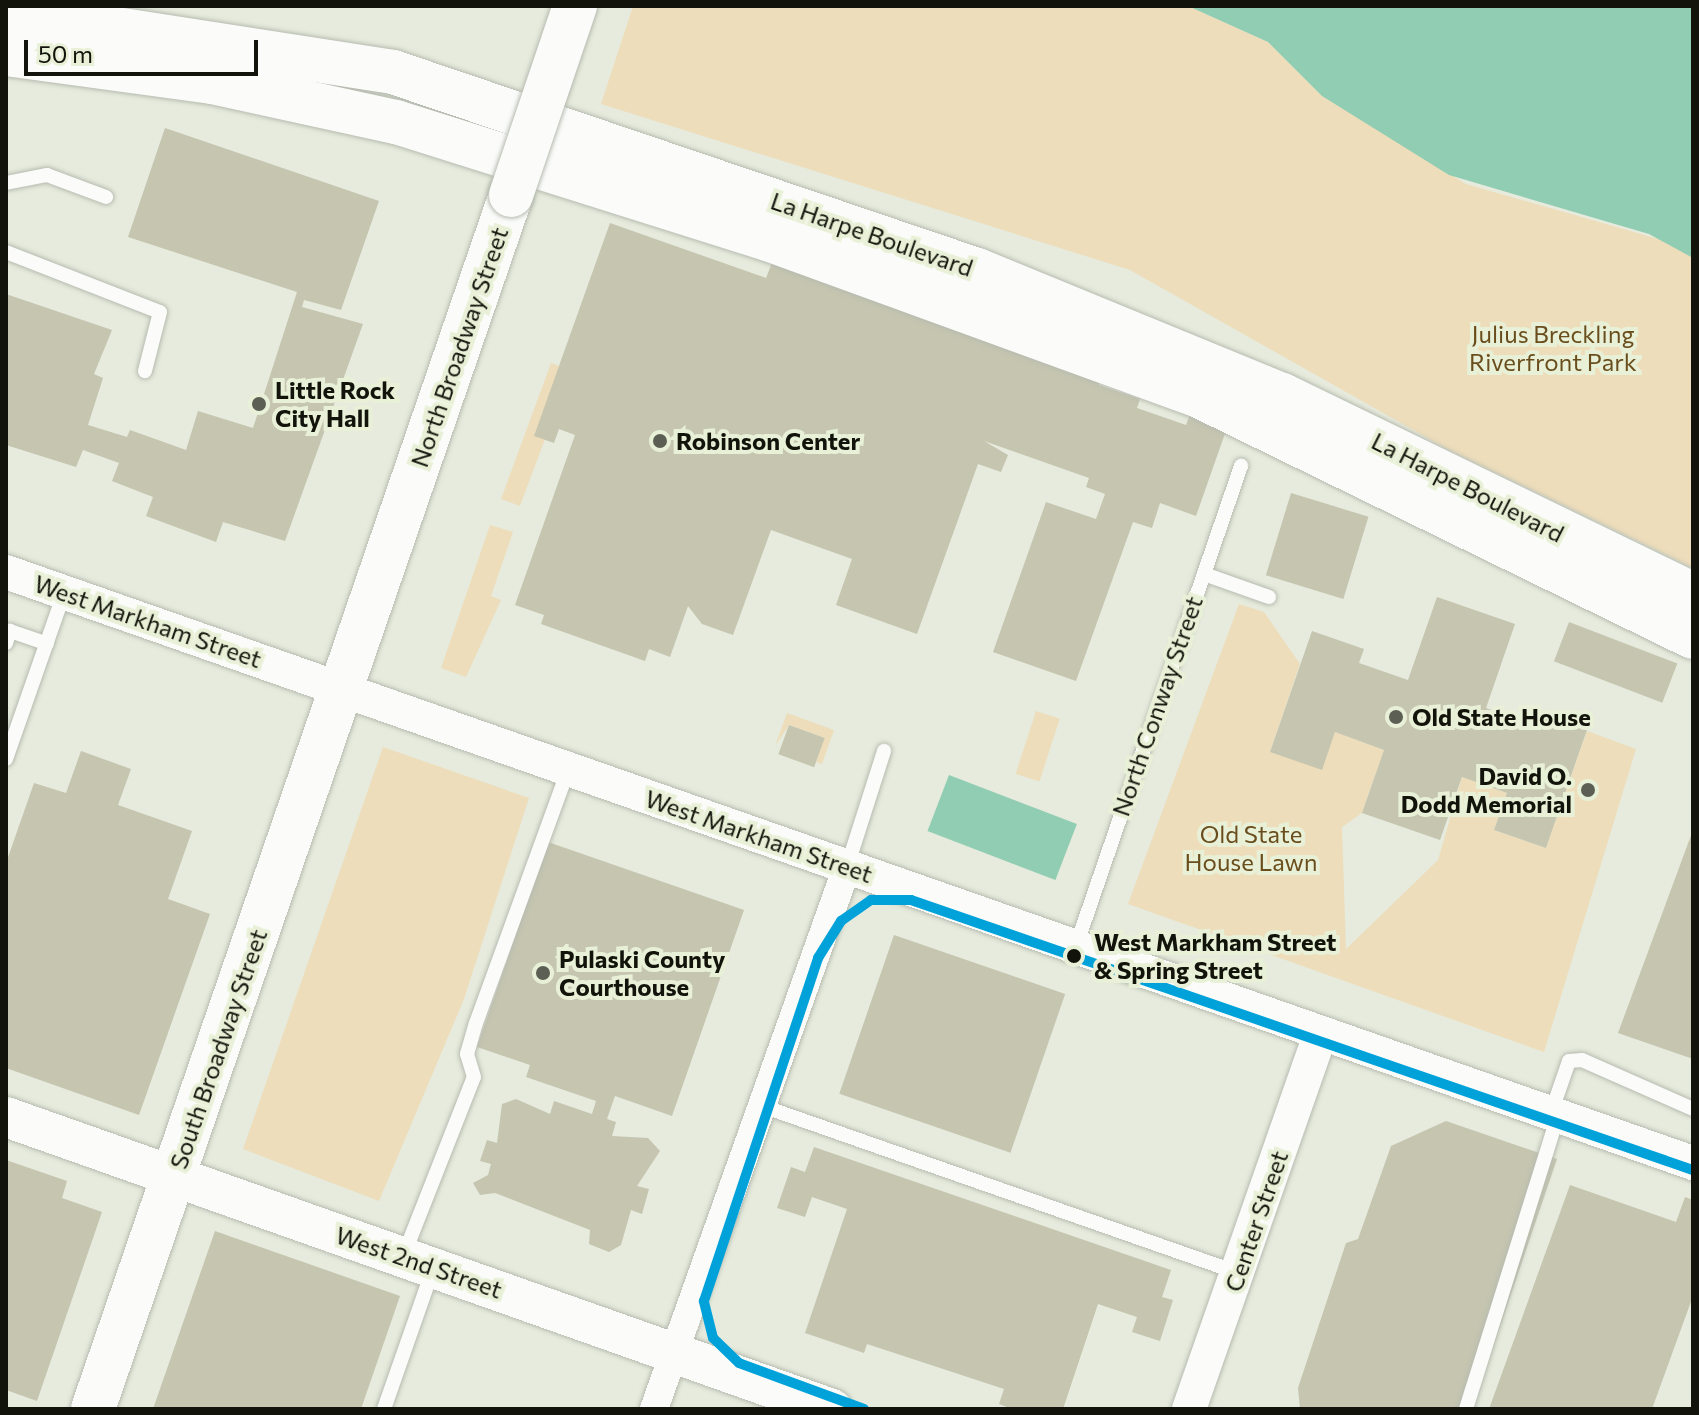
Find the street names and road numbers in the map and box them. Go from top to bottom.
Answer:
street label: La Harpe Boulevard [767,186,977,282]
street label: North Broadway Street [404,223,514,471]
street label: La Harpe Boulevard [1367,426,1569,548]
street label: West Markham Street [31,569,265,673]
street label: North Conway Street [1106,592,1208,820]
street label: West Markham Street [642,784,876,888]
street label: South Broadway Street [163,925,273,1173]
street label: Center Street [1218,1147,1294,1295]
street label: West 2nd Street [332,1220,506,1304]

